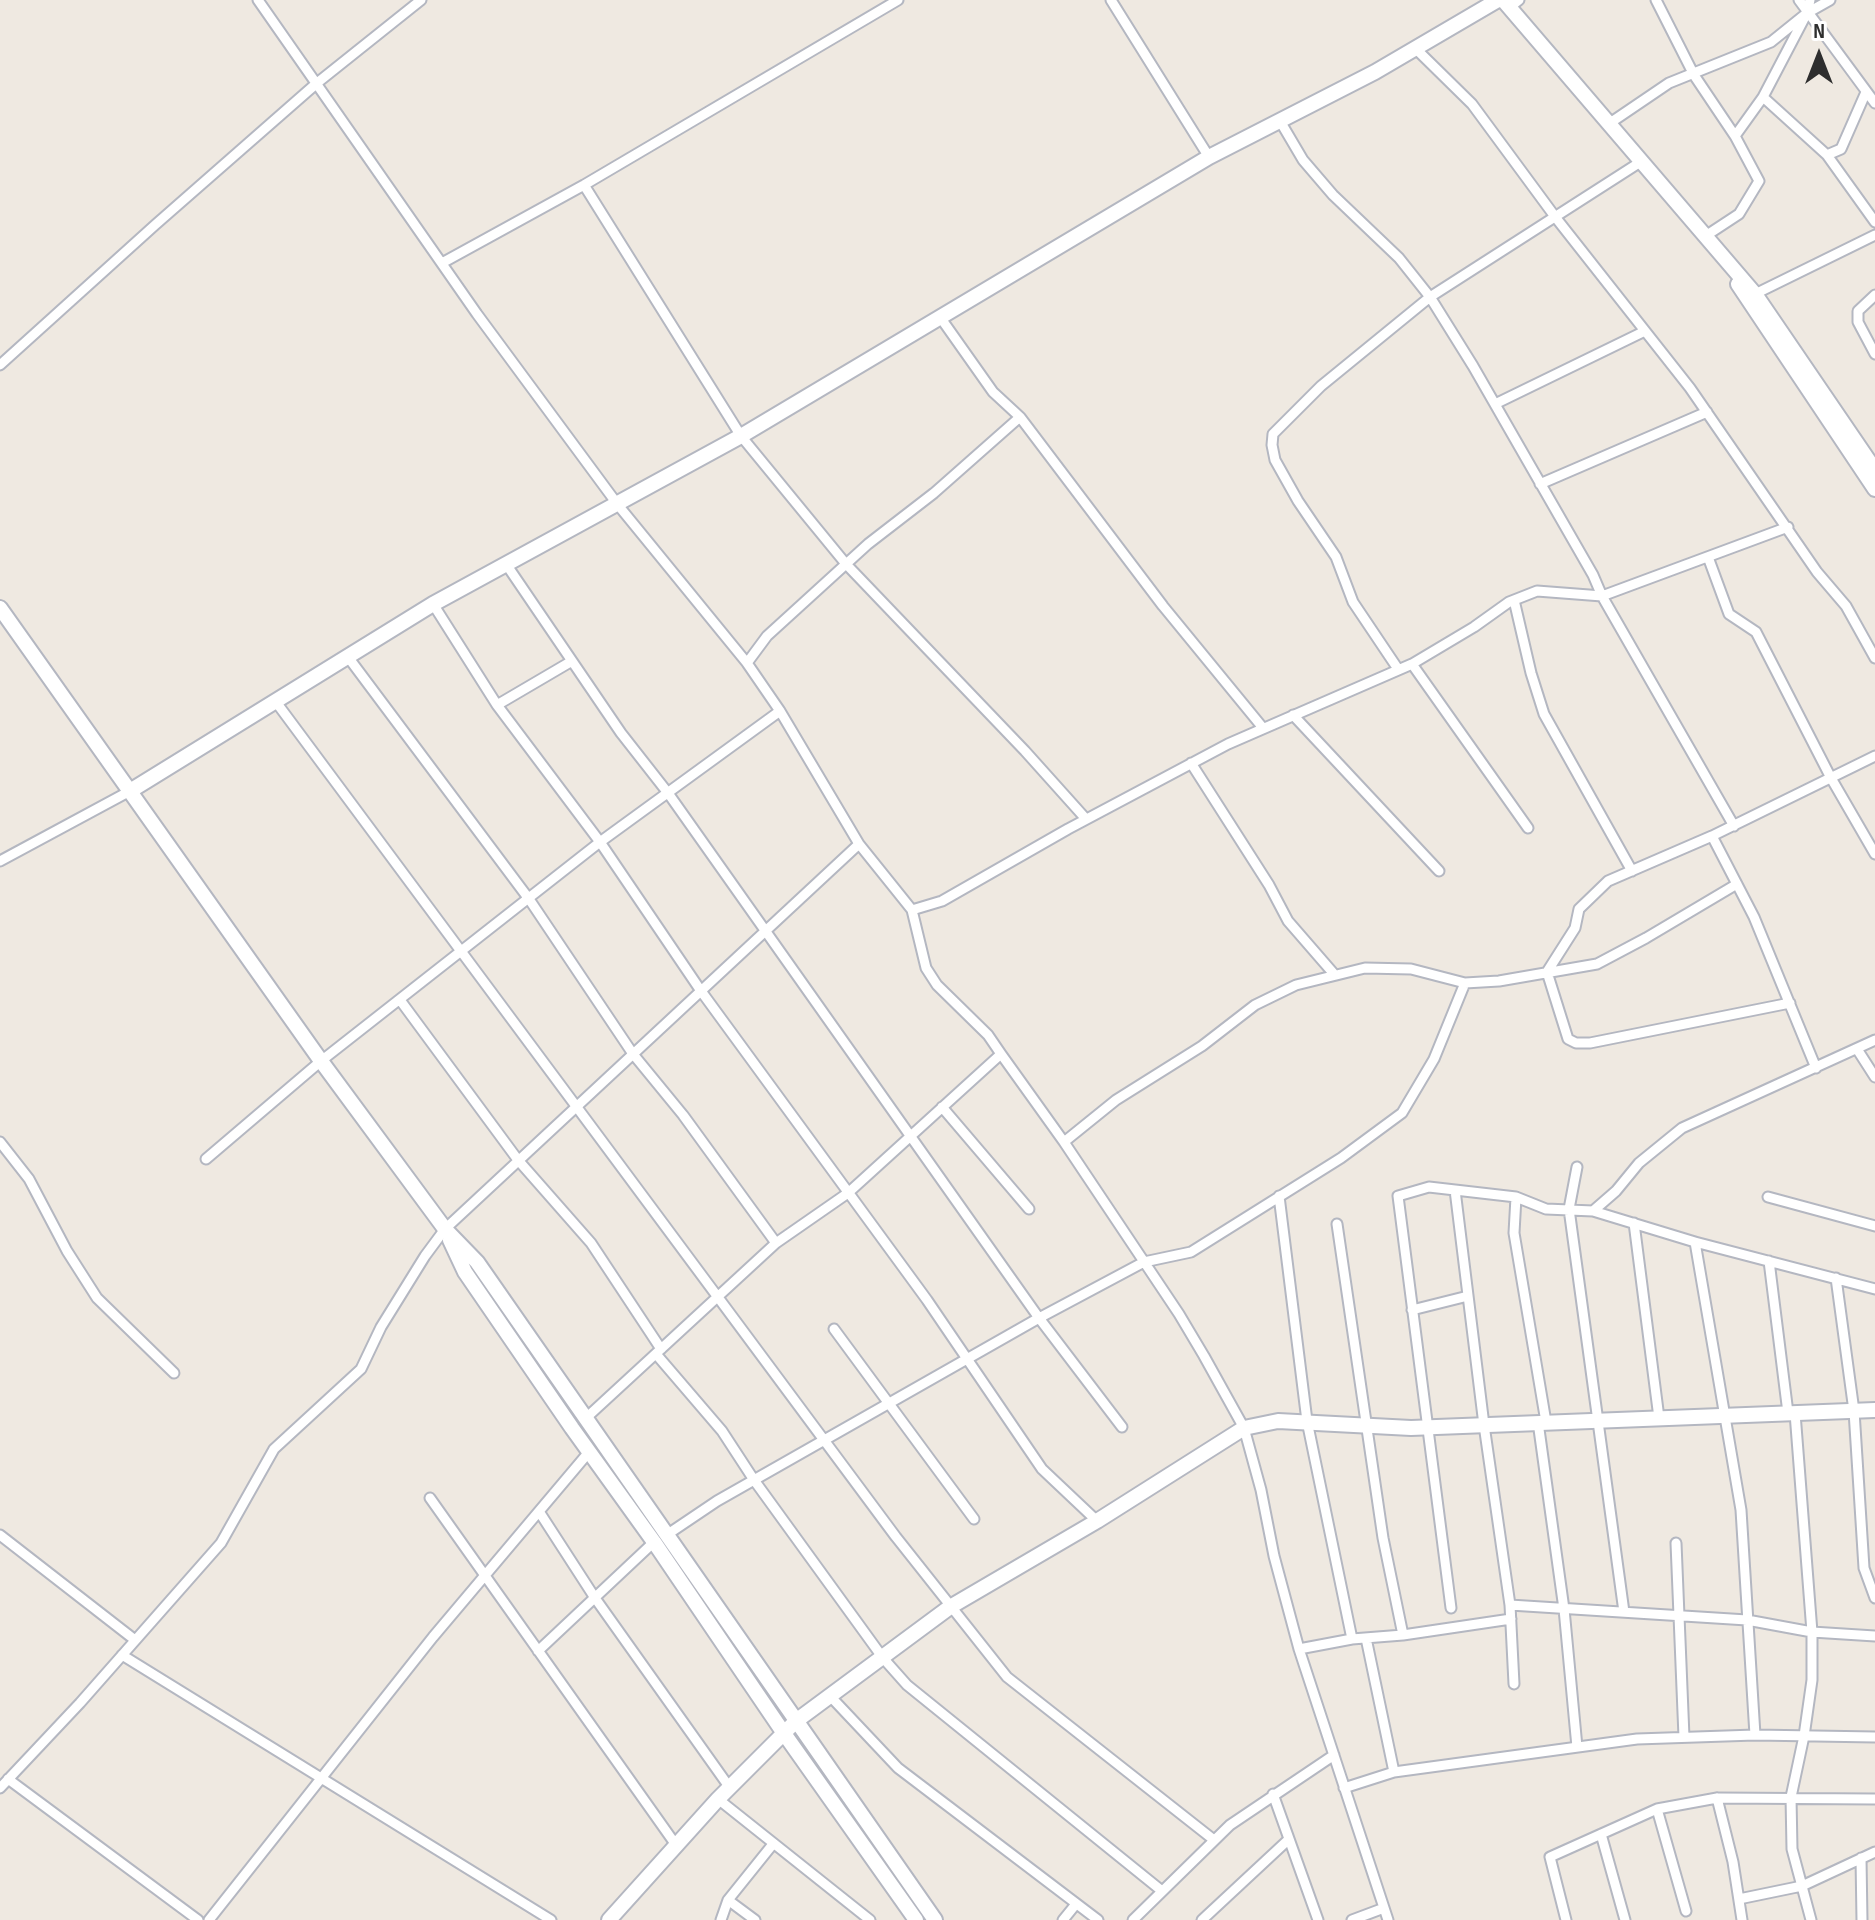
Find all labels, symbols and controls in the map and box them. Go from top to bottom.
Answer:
north arrow [1779,16,1859,96]
text: N [1813,18,1825,45]

